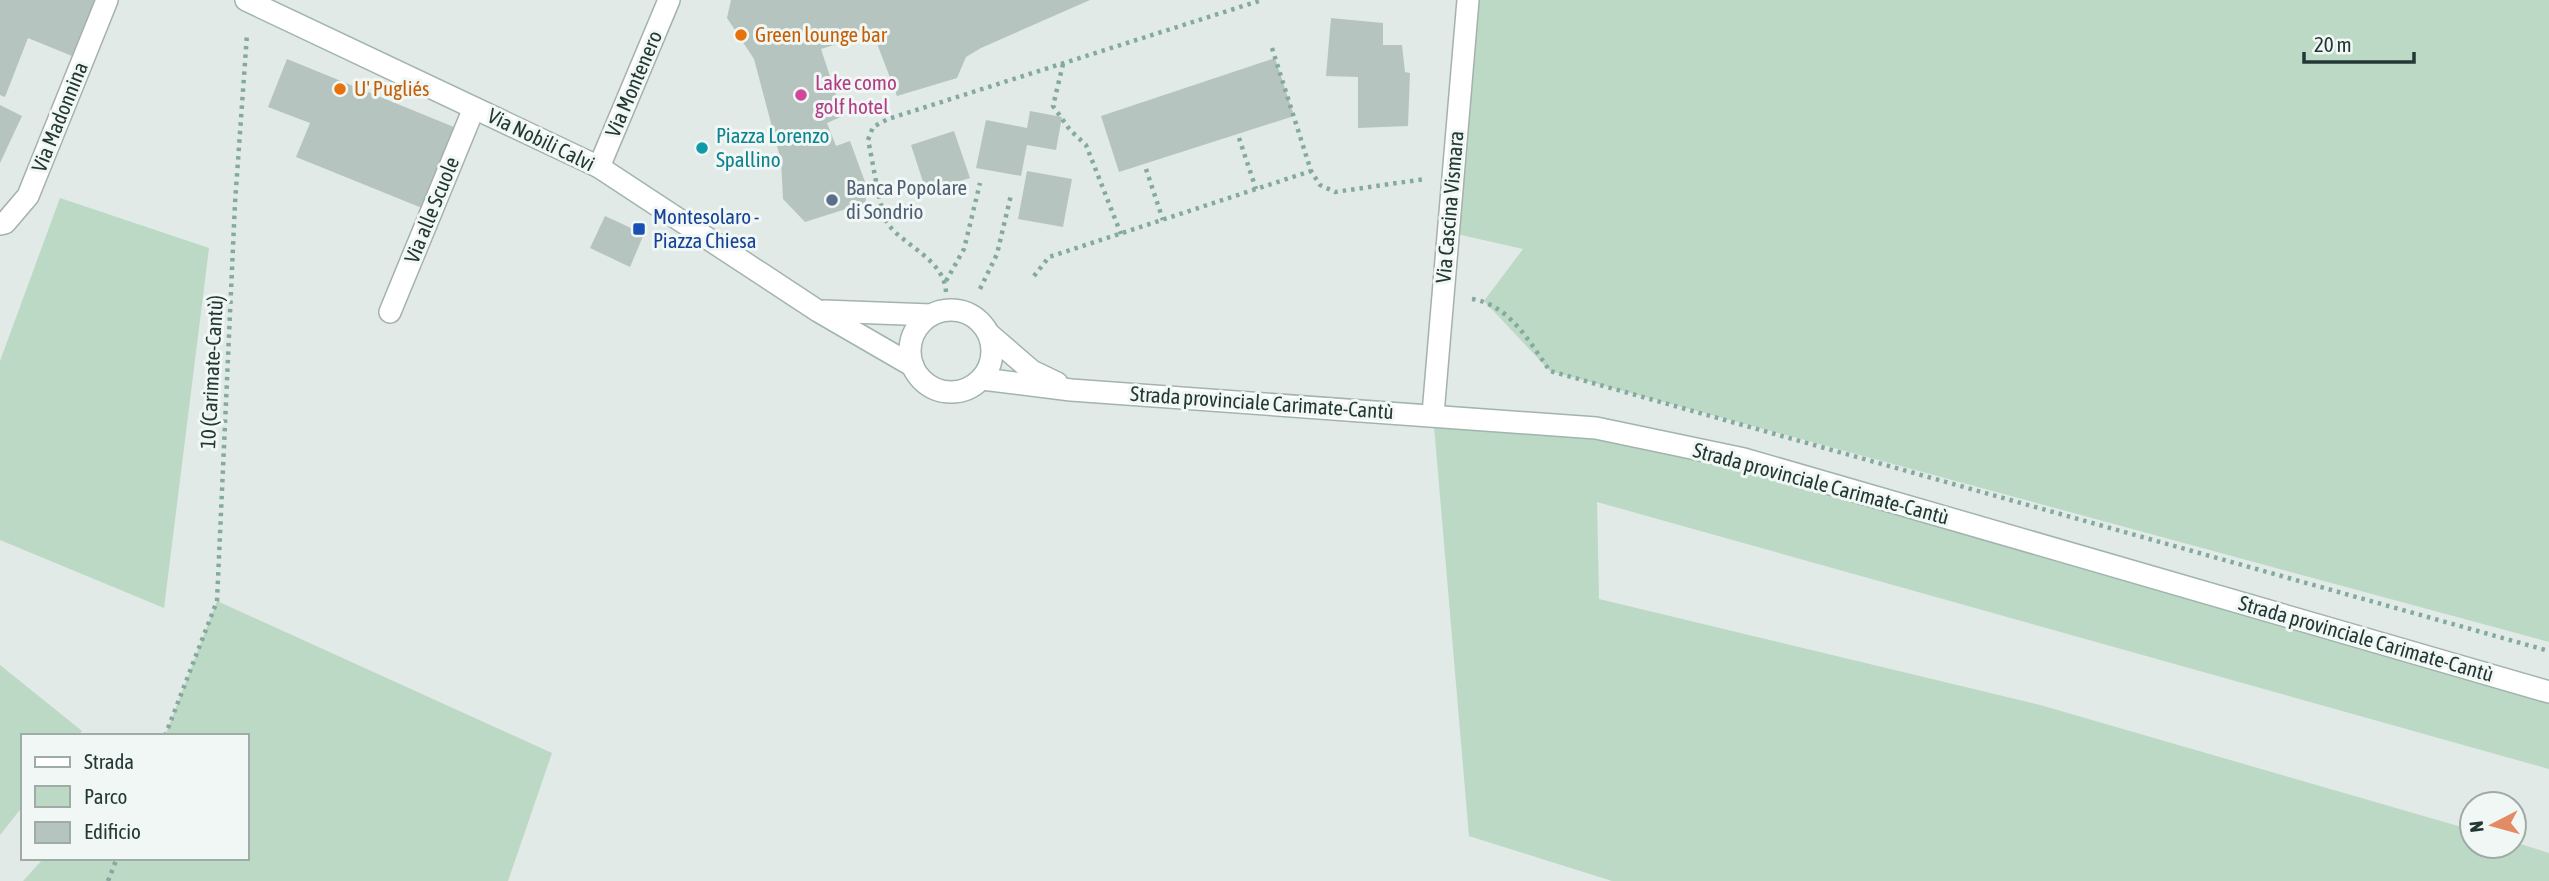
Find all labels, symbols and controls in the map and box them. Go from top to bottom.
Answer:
scale bar [2304,21,2414,65]
place label: Green lounge bar [755,22,888,46]
street label: Via Montenero [600,27,666,140]
marker: Green lounge bar [733,27,749,43]
text: 20 m [2314,32,2352,56]
street label: Via Madonnina [26,58,92,175]
place label: Lake como golf hotel [815,70,897,118]
place label: U' Pugliés [354,76,430,100]
marker: U' Pugliés [332,81,348,97]
marker: Lake como golf hotel [793,87,809,103]
street label: Via Nobili Calvi [484,103,599,175]
place label: Piazza Lorenzo Spallino [716,123,829,171]
street label: Via Cascina Vismara [1430,130,1468,284]
marker: Piazza Lorenzo Spallino [694,140,710,156]
street label: Via alle Scuole [399,153,463,266]
place label: Banca Popolare di Sondrio [846,175,967,223]
marker: Banca Popolare di Sondrio [824,192,840,208]
place label: Montesolaro - Piazza Chiesa [653,204,759,252]
marker: Montesolaro - Piazza Chiesa [631,221,647,237]
street label: 10 (Carimate-Cantù) [195,294,227,449]
street label: Strada provinciale Carimate-Cantù [1130,381,1395,423]
street label: Strada provinciale Carimate-Cantù [1691,437,1952,529]
street label: Strada provinciale Carimate-Cantù [2236,590,2496,686]
legend [21,734,248,860]
text: Strada [84,749,134,773]
text: Parco [84,784,127,808]
north arrow [2458,790,2528,860]
text: Edificio [84,819,141,843]
text: N [2465,820,2488,834]

